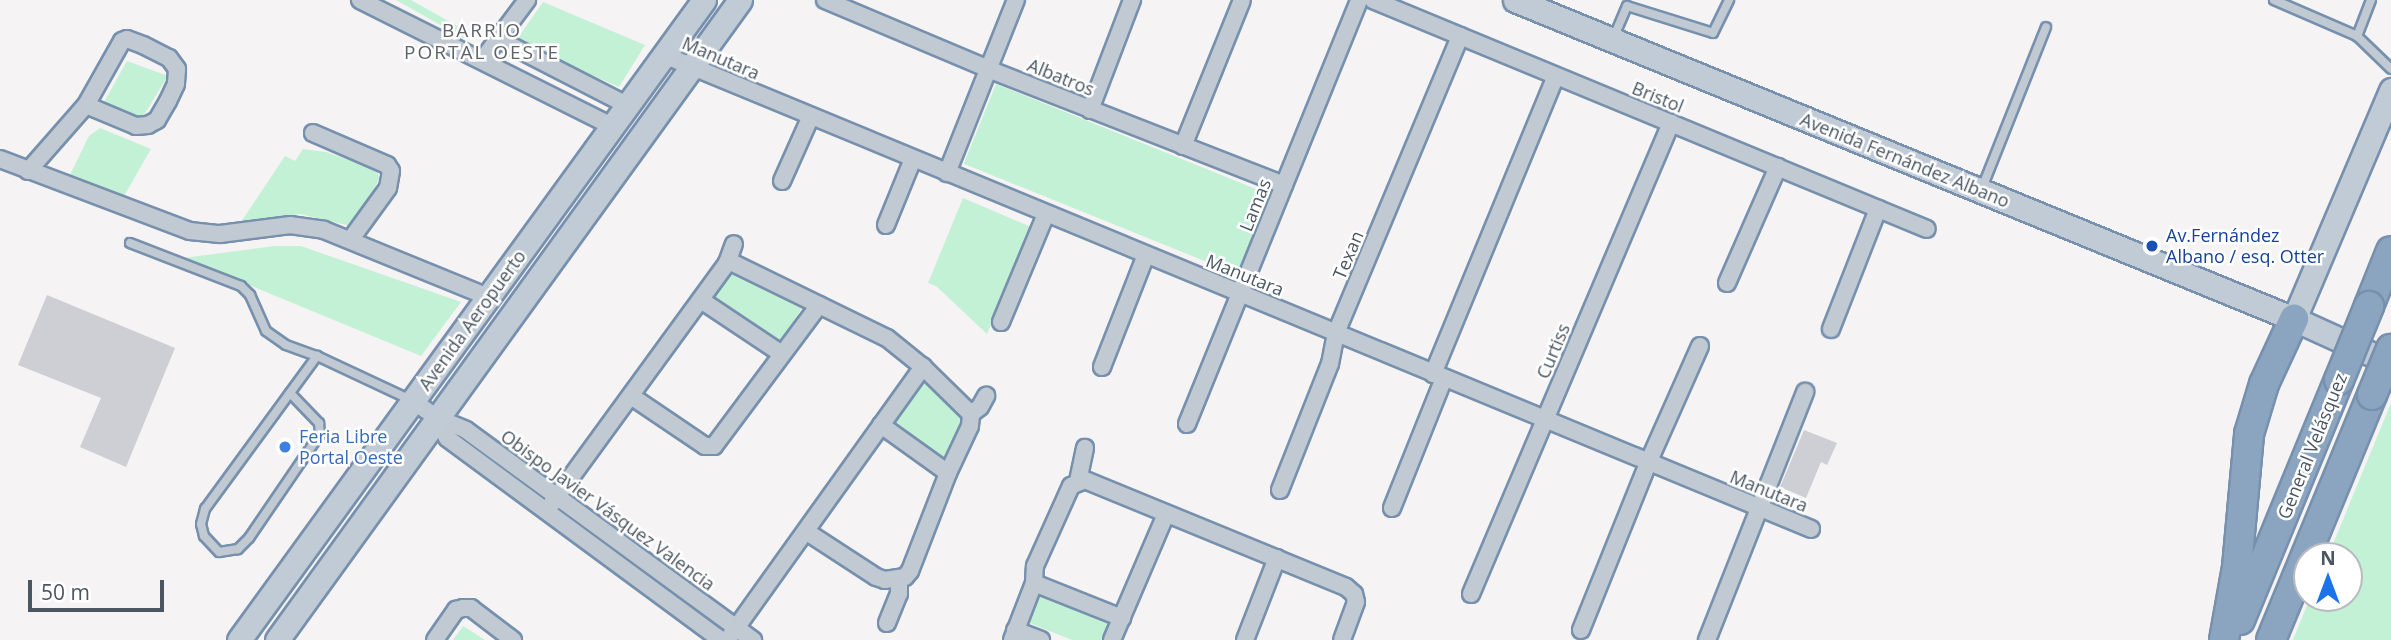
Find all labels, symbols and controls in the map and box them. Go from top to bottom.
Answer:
district label: BARRIO PORTAL OESTE [405,20,559,64]
street label: Manutara [679,32,763,84]
street label: Albatros [1024,54,1098,100]
street label: Bristol [1629,77,1687,117]
street label: Avenida Fernández Albano [1797,108,2013,212]
street label: Lamas [1235,176,1275,234]
place label: Av.Fernández Albano / esq. Otter [2166,225,2324,268]
street label: Texan [1328,228,1368,282]
marker: Av.Fernández Albano / esq. Otter [2144,238,2160,254]
street label: Avenida Aeropuerto [414,246,530,394]
street label: Manutara [1203,250,1287,300]
street label: Curtiss [1532,320,1574,382]
street label: General Velásquez [2273,370,2351,522]
street label: Obispo Javier Vásquez Valencia [497,425,719,595]
place label: Feria Libre Portal Oeste [299,426,403,468]
marker: Feria Libre Portal Oeste [277,439,293,455]
street label: Manutara [1727,466,1811,516]
north arrow [2293,542,2363,612]
text: N [2320,545,2336,571]
scale bar [32,566,168,610]
text: 50 m [41,578,90,606]

